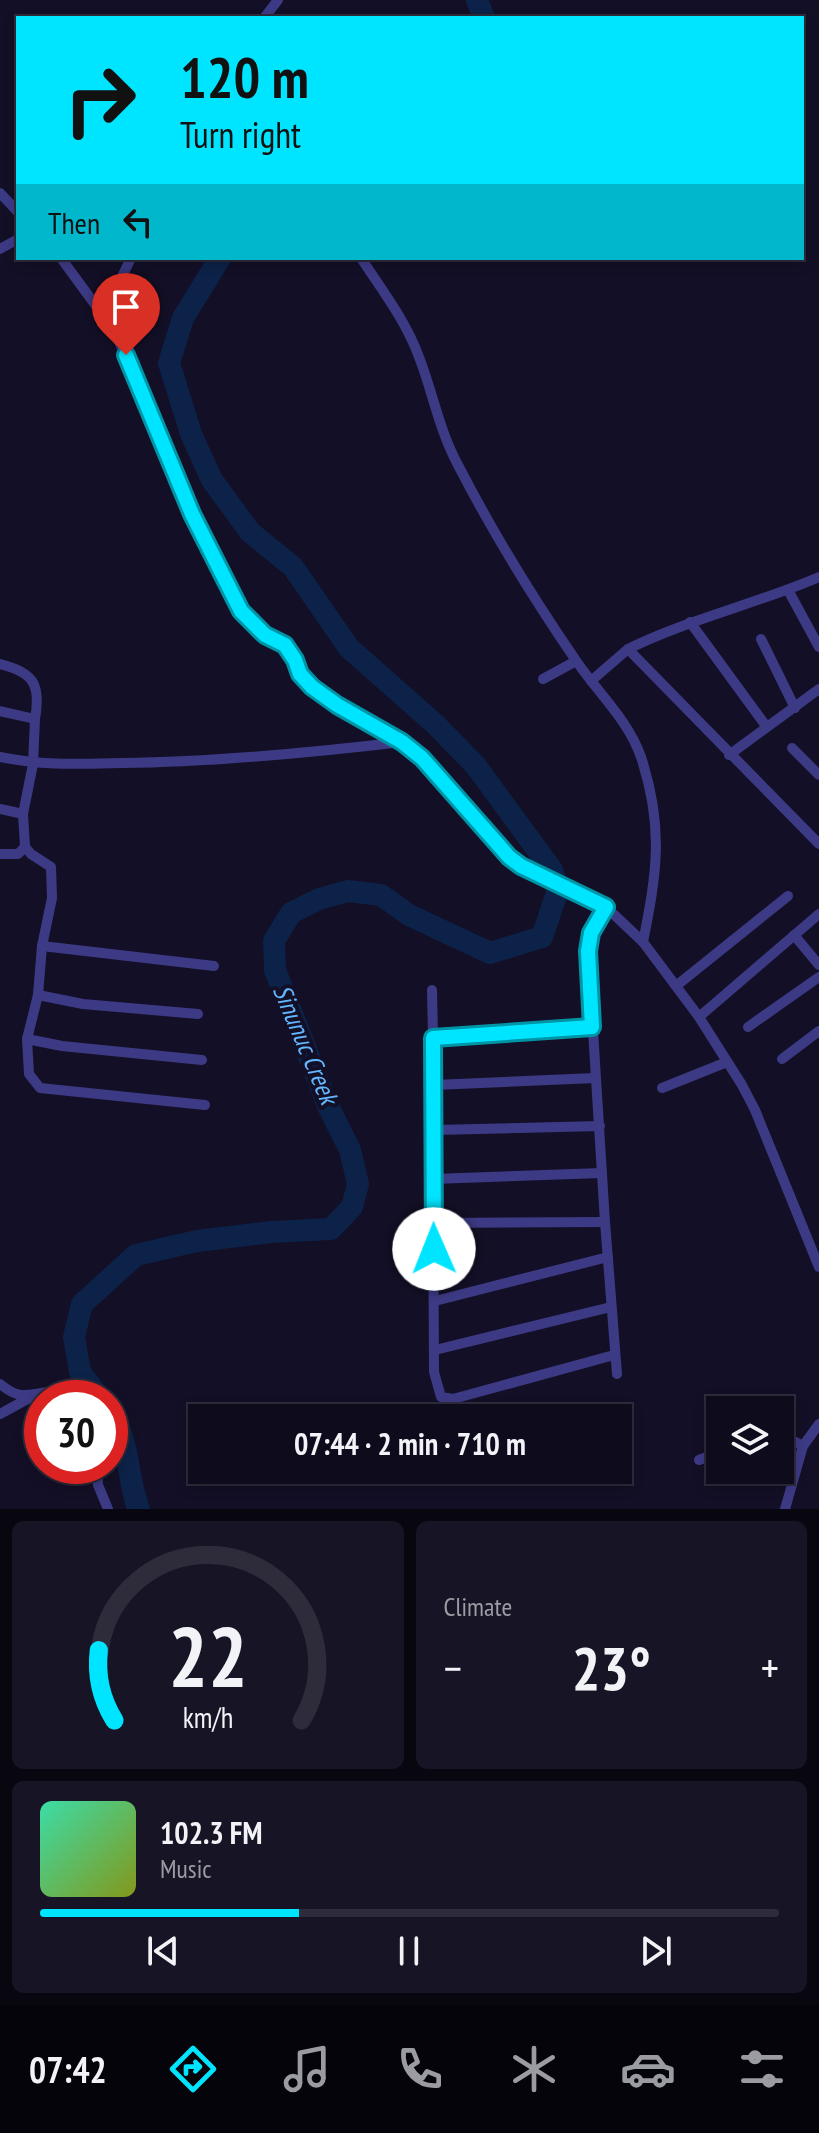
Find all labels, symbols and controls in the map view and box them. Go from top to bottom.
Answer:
text: 120 m [180,41,309,113]
icon: right [48,48,152,152]
text: Turn right [180,111,301,158]
icon: left [116,200,160,244]
text: Then [48,203,100,242]
pin [92,273,160,355]
icon: arrive [104,285,148,329]
water label: Sinunuc Creek [266,979,347,1111]
position arrow [392,1207,476,1291]
speed limit sign: 30 [24,1380,128,1484]
map controls [706,1396,794,1484]
button: layers [706,1396,794,1484]
text: 07:44 · 2 min · 710 m [294,1424,526,1463]
text: Climate [444,1590,512,1623]
text: 22 [168,1602,248,1710]
text: 23° [572,1629,651,1707]
text: − [444,1639,462,1696]
text: + [761,1639,779,1696]
text: km/h [182,1699,233,1736]
text: 102.3 FM [160,1813,262,1852]
text: Music [160,1852,212,1885]
icon: previous [141,1929,185,1973]
icon: pause [387,1929,431,1973]
icon: next [634,1929,678,1973]
icon: directions [165,2041,221,2097]
icon: music [279,2041,335,2097]
icon: phone [392,2041,448,2097]
icon: climate [506,2041,562,2097]
icon: car [620,2041,676,2097]
icon: filters [734,2041,790,2097]
text: 07:42 [29,2046,107,2093]

